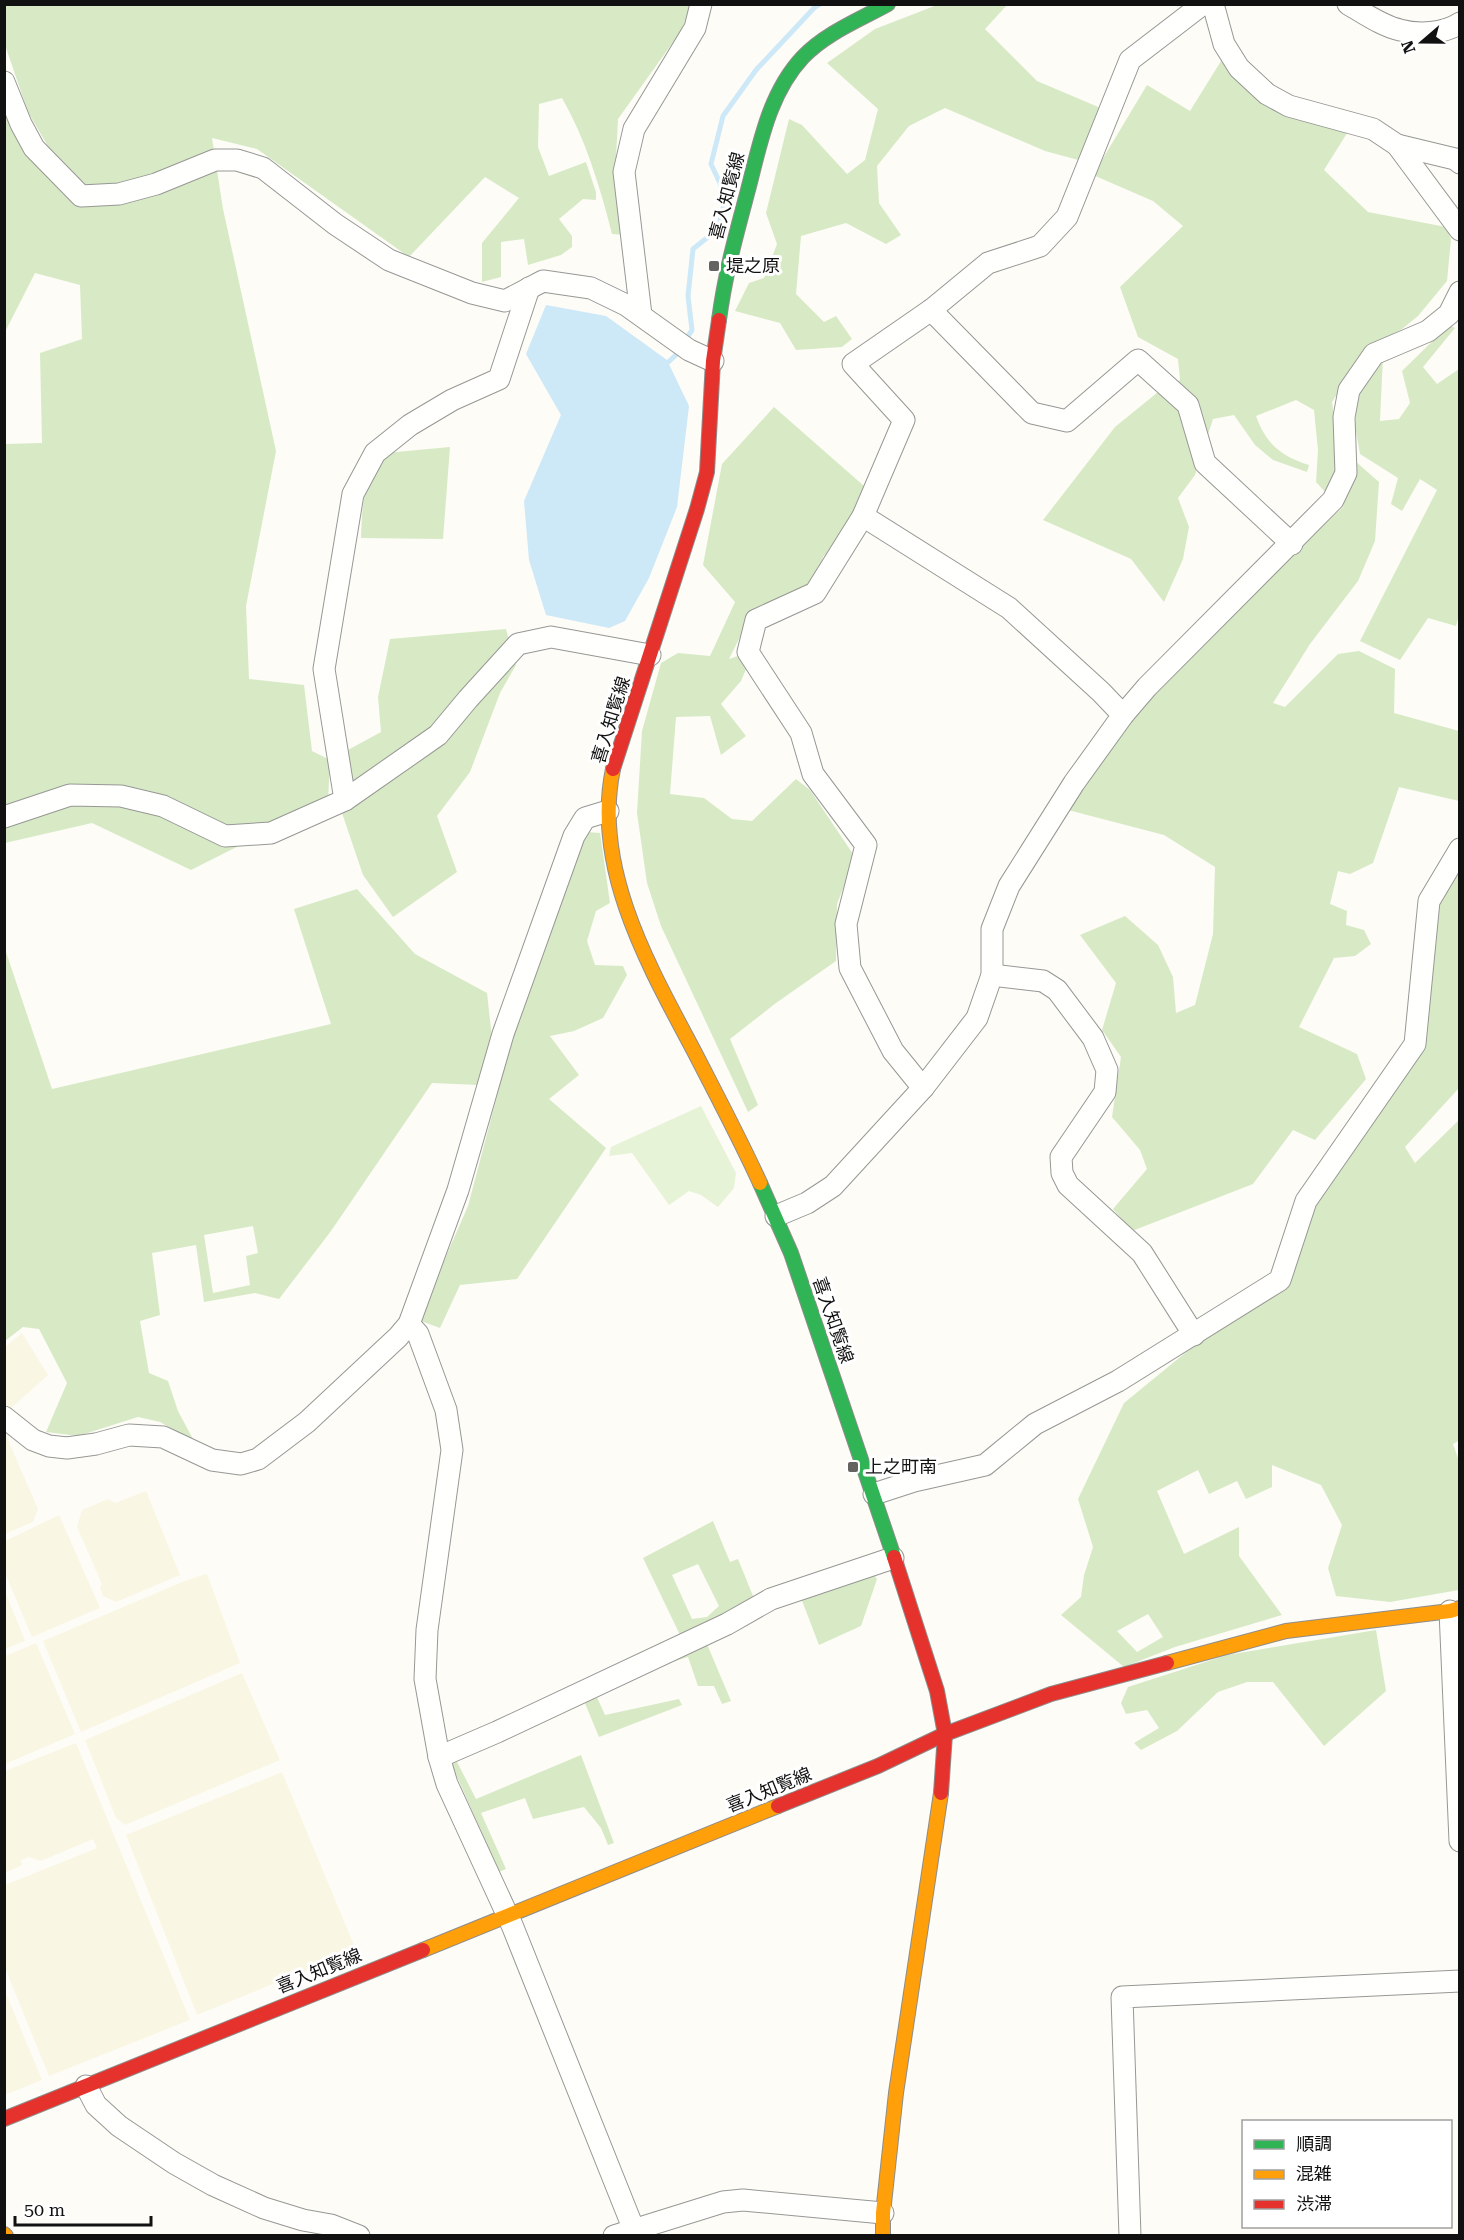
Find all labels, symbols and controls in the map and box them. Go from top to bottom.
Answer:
north arrow [1392,12,1452,72]
text: N [1397,38,1419,56]
street label: 喜入知覧線 [705,150,748,242]
place label: 堤之原 [726,255,780,276]
marker: 堤之原 [707,259,721,273]
street label: 喜入知覧線 [587,674,634,766]
street label: 喜入知覧線 [809,1274,858,1366]
place label: 上之町南 [865,1456,937,1477]
marker: 上之町南 [846,1460,860,1474]
street label: 喜入知覧線 [723,1763,814,1816]
street label: 喜入知覧線 [273,1944,364,1997]
legend [1242,2120,1452,2228]
text: 順調 [1296,2133,1332,2154]
text: 混雑 [1296,2163,1332,2184]
scale bar [15,2189,152,2227]
text: 渋滞 [1296,2193,1332,2214]
text: 50 m [24,2199,65,2220]

